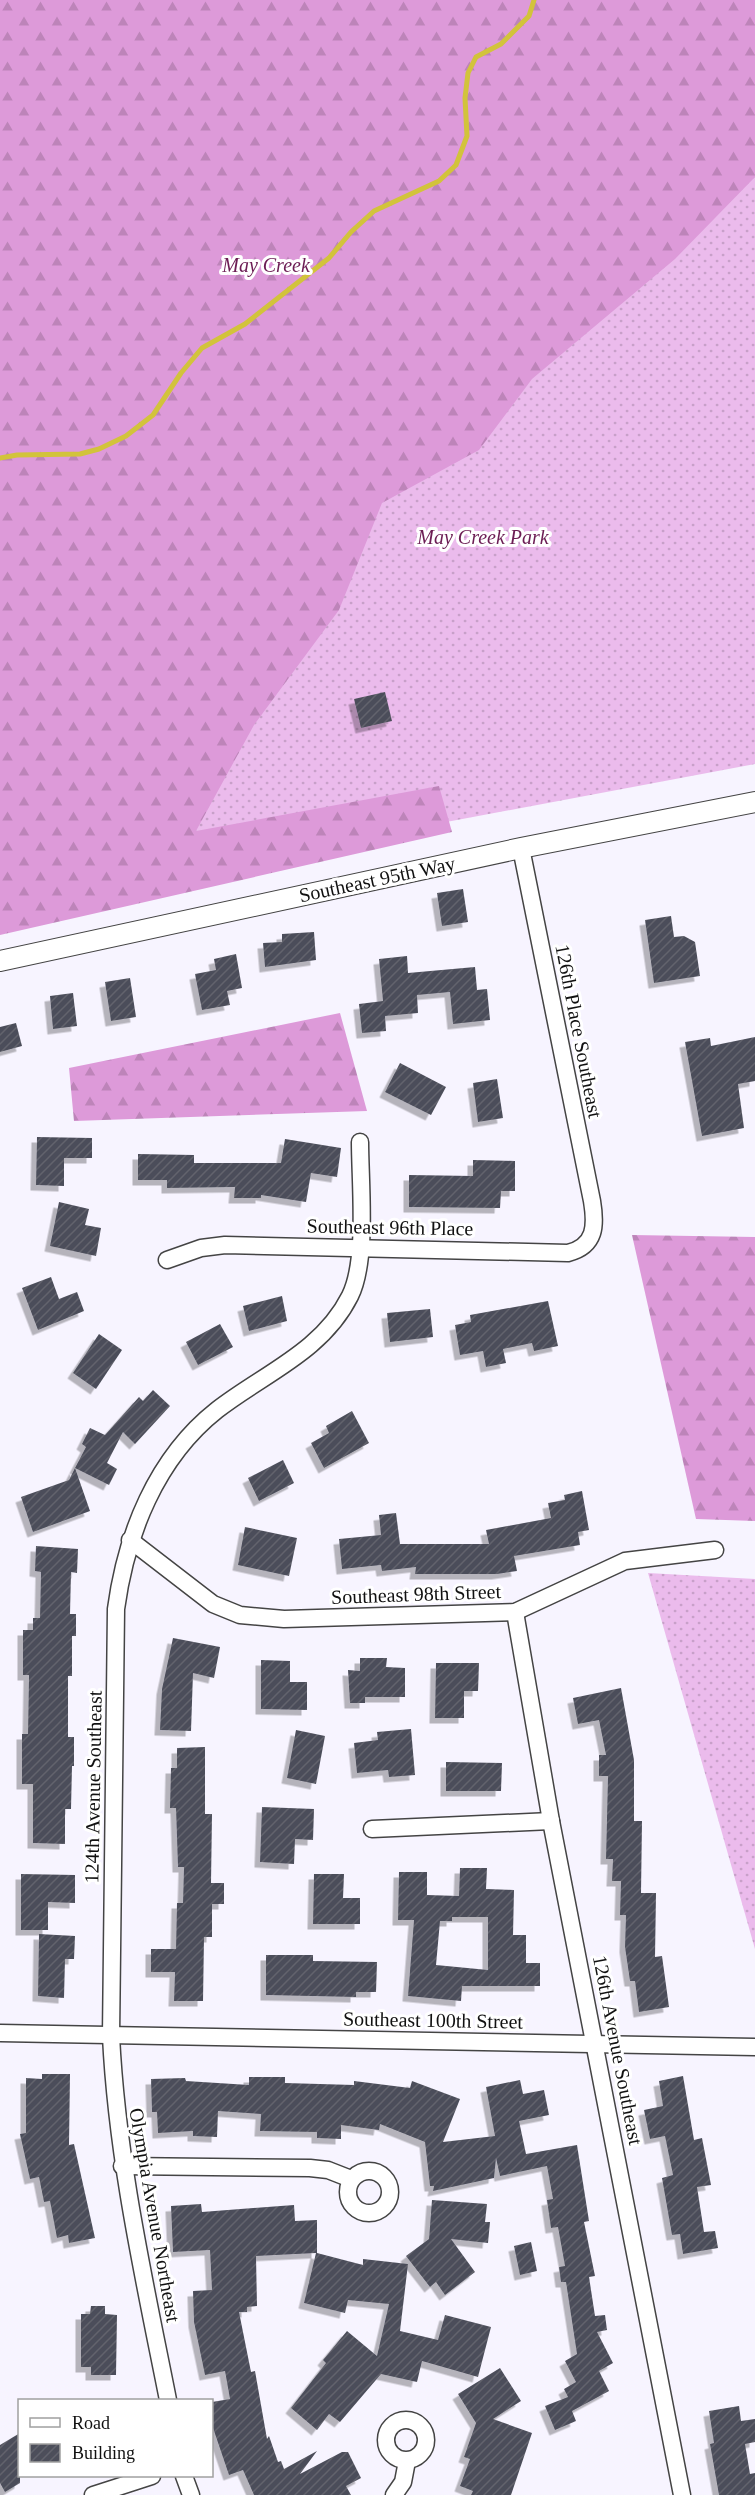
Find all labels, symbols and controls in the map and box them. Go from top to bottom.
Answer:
park label: May Creek [221,254,311,277]
park label: May Creek Park [416,526,550,549]
street label: Southeast 95th Way [297,852,457,907]
street label: 126th Place Southeast [551,942,607,1120]
street label: Southeast 96th Place [307,1215,474,1239]
street label: Southeast 98th Street [331,1580,502,1608]
street label: 124th Avenue Southeast [80,1690,106,1884]
street label: 126th Avenue Southeast [589,1953,647,2147]
street label: Southeast 100th Street [343,2007,524,2033]
street label: Olympia Avenue Northeast [124,2106,185,2325]
legend [18,2399,213,2477]
text: Road [72,2413,110,2433]
text: Building [72,2443,135,2463]

